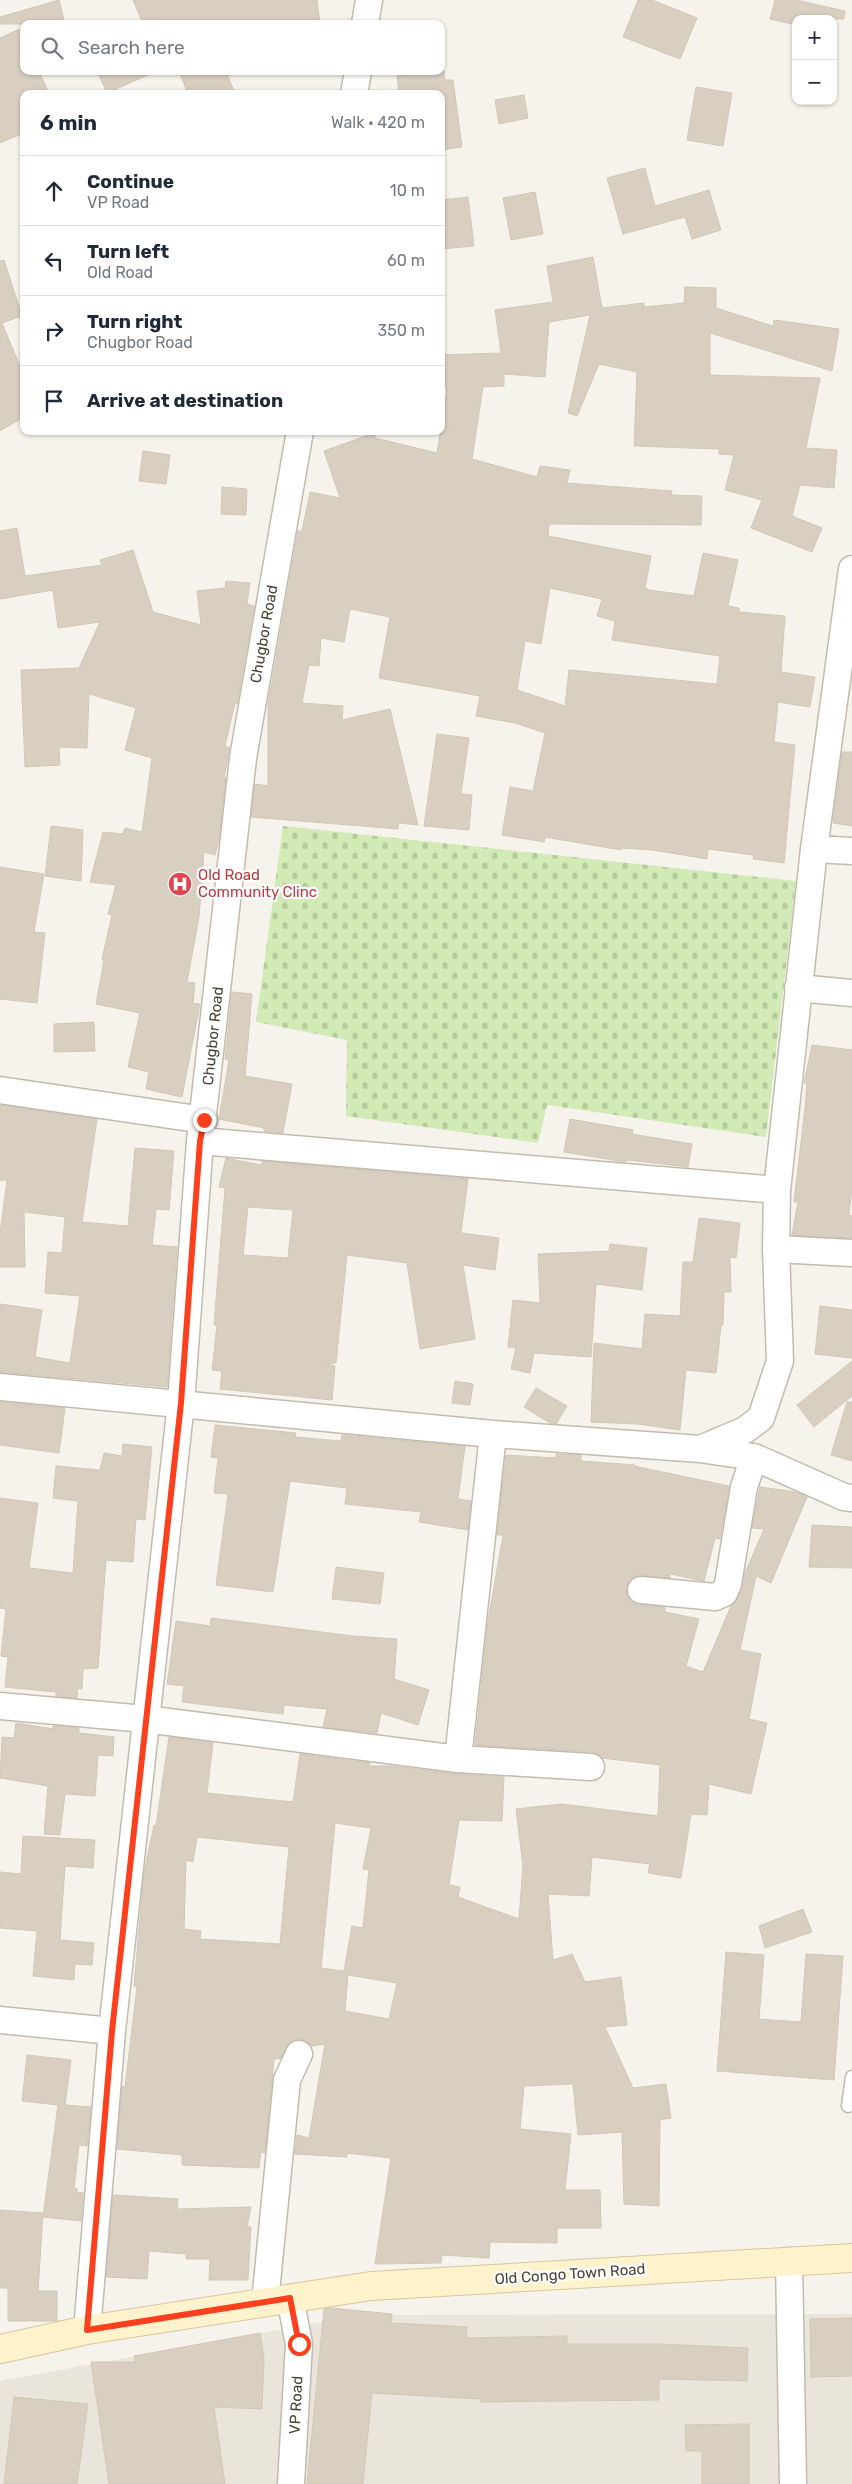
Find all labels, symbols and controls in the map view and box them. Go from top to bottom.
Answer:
map controls [792,15,837,105]
button: + [792,15,837,60]
search box [20,20,445,75]
icon: search [38,34,66,62]
text: Search here [78,36,185,59]
button: − [792,60,837,105]
text: 6 min [40,110,97,135]
text: Walk · 420 m [331,113,425,132]
text: Continue [87,170,174,193]
icon: ahead [40,177,68,205]
text: 10 m [390,181,425,200]
text: VP Road [87,193,149,212]
text: Turn left [87,240,169,263]
icon: left [40,247,68,275]
text: 60 m [387,251,425,270]
text: Old Road [87,263,153,282]
text: Turn right [87,310,182,333]
icon: right [40,317,68,345]
text: 350 m [378,321,425,340]
text: Chugbor Road [87,333,193,352]
icon: arrive [40,387,68,415]
text: Arrive at destination [87,389,283,412]
street label: Chugbor Road [247,584,281,684]
place label: Old Road Community Clinc [198,866,317,901]
hospital icon: Old Road Community Clinc [167,871,193,897]
street label: Chugbor Road [199,986,227,1086]
route end [193,1109,216,1132]
street label: Old Congo Town Road [494,2260,646,2288]
route start [288,2333,311,2356]
street label: VP Road [285,2375,307,2435]

